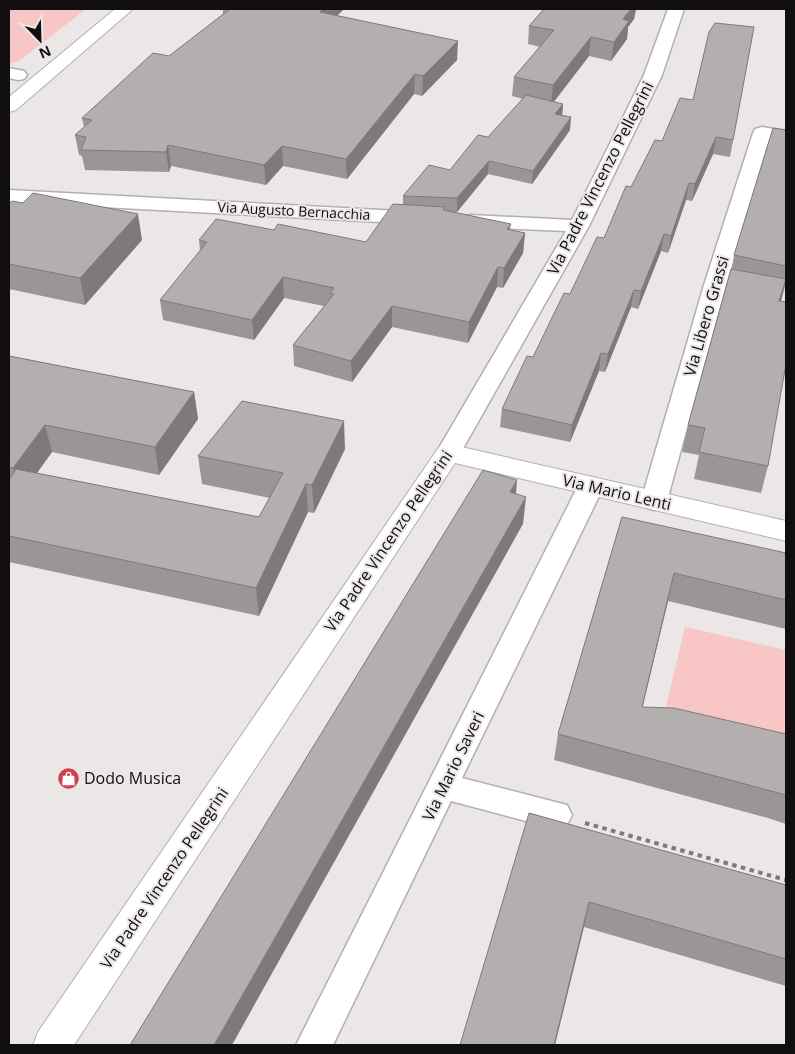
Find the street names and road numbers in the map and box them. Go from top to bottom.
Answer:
street label: Via Padre Vincenzo Pellegrini [542,77,658,279]
street label: Via Augusto Bernacchia [217,197,371,224]
street label: Via Libero Grassi [678,253,734,379]
street label: Via Padre Vincenzo Pellegrini [319,446,457,636]
street label: Via Mario Lenti [560,469,674,515]
street label: Via Mario Saveri [417,707,489,825]
street label: Via Padre Vincenzo Pellegrini [95,783,233,973]

